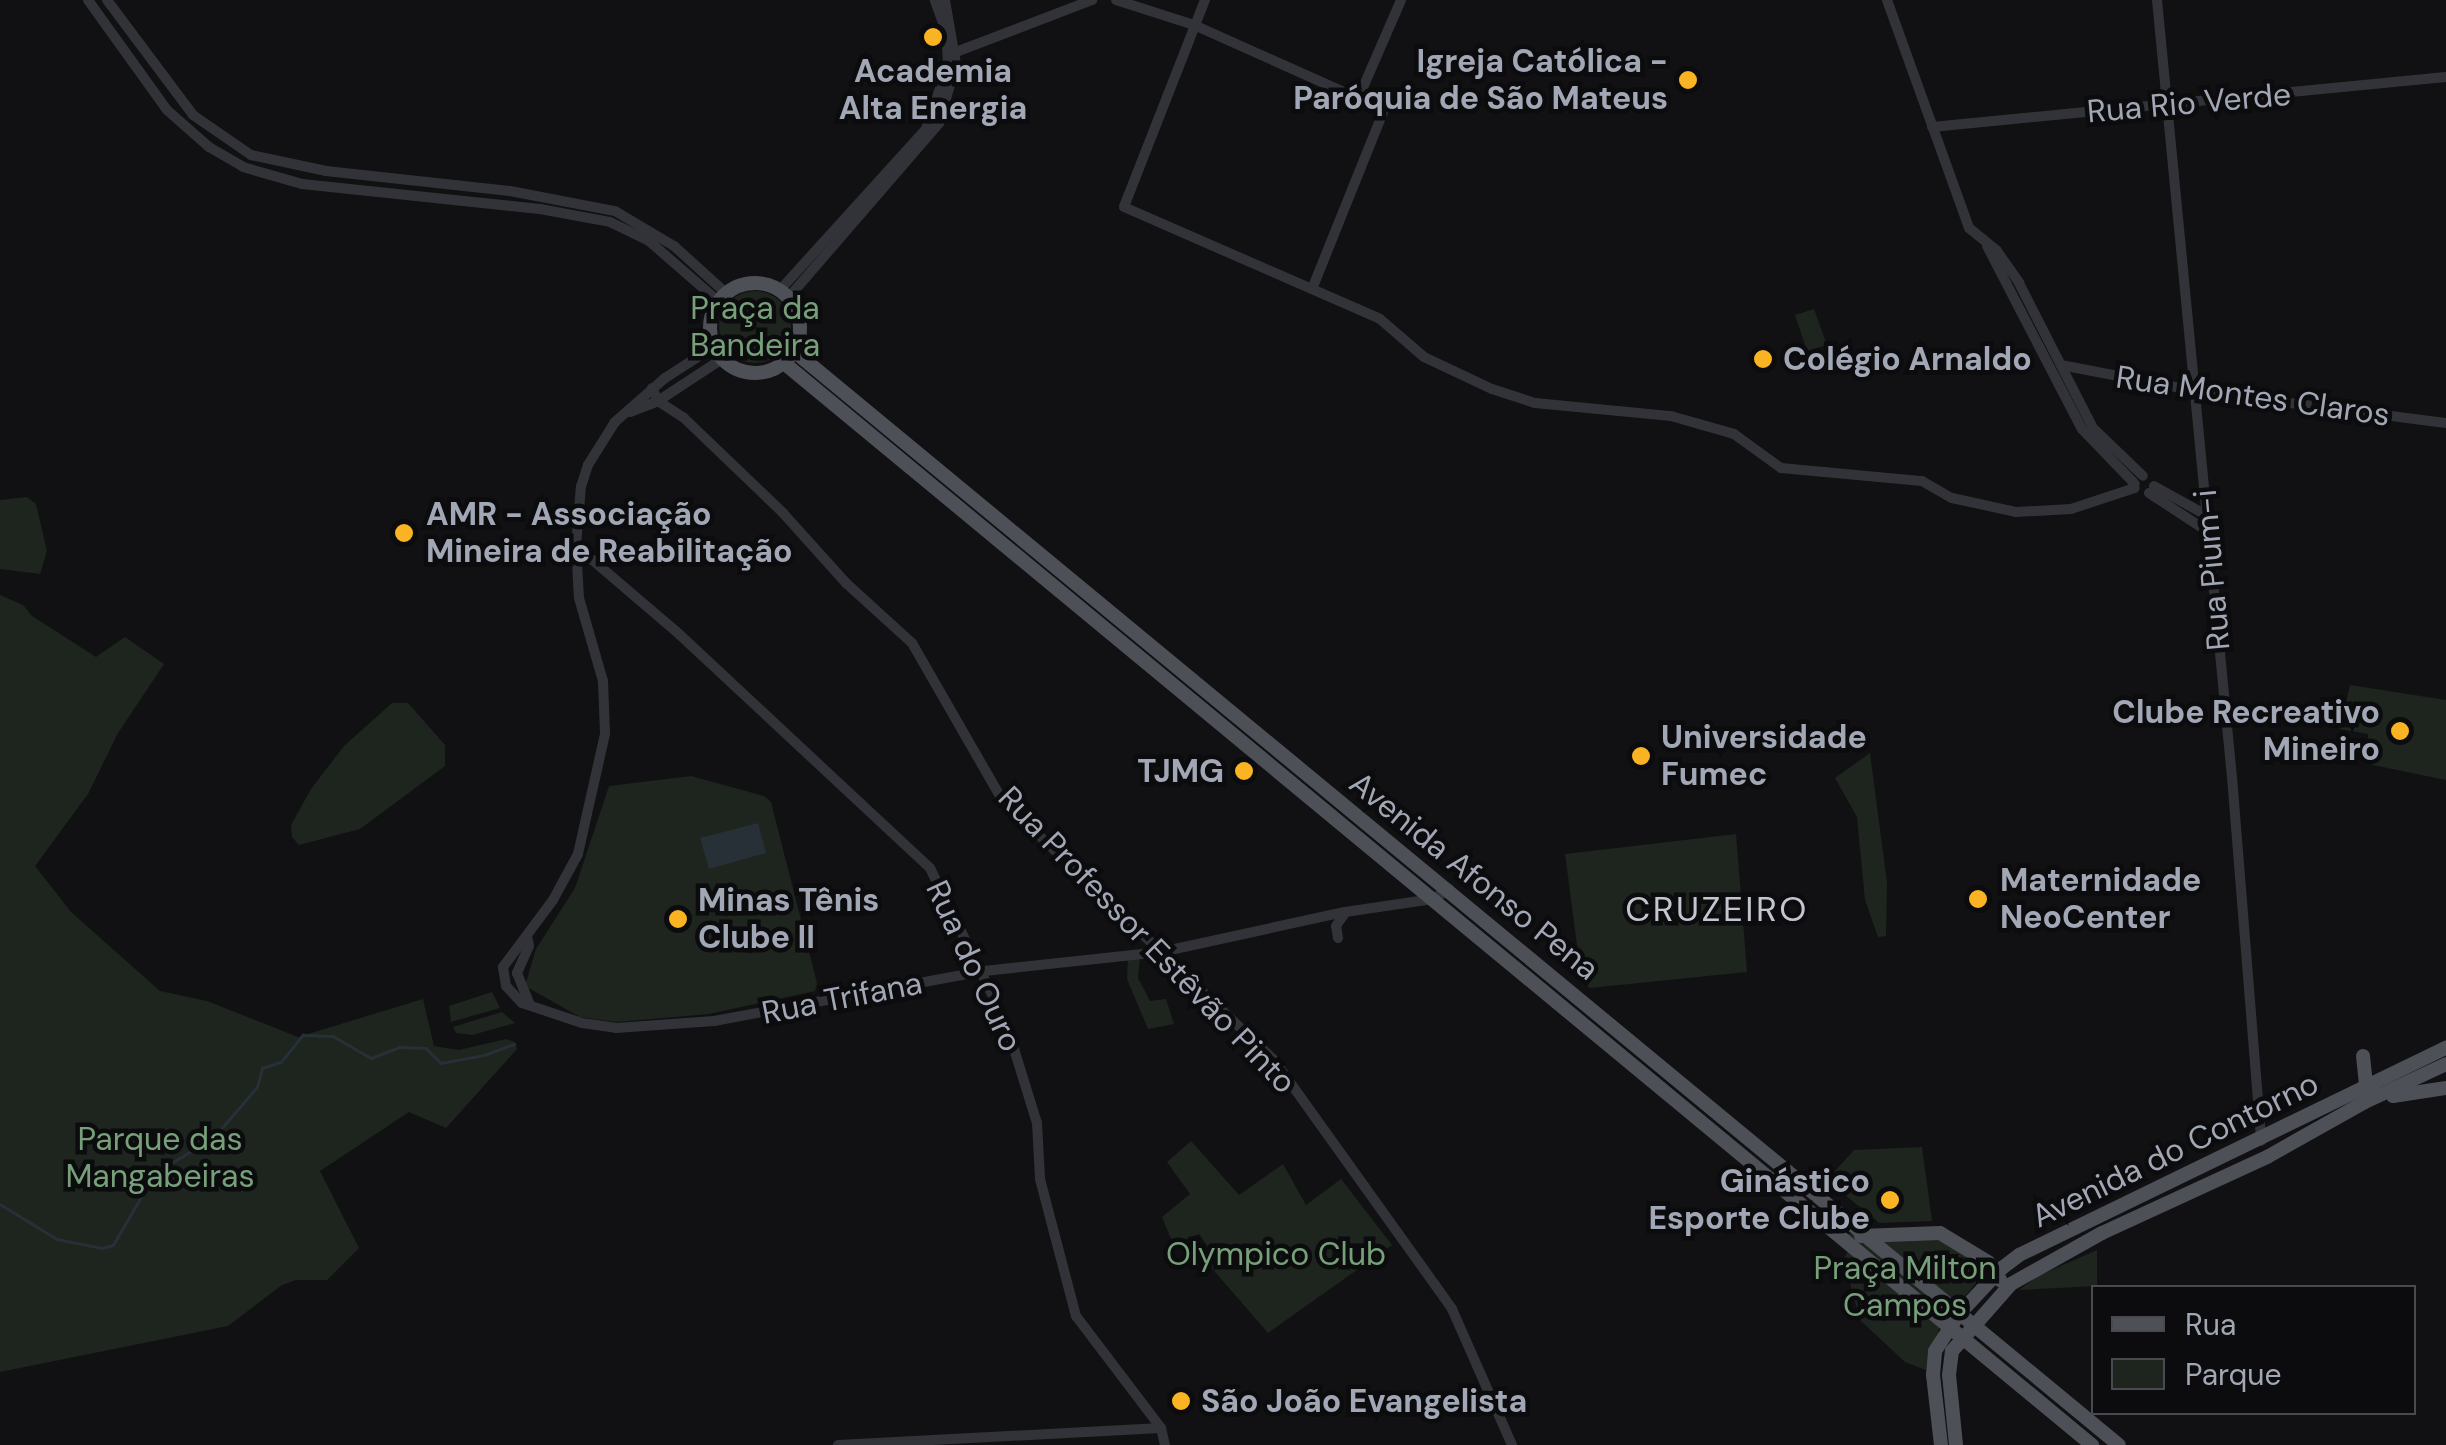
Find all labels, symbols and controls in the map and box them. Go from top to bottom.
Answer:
marker: Academia Alta Energia [922,26,944,48]
place label: Igreja Católica - Paróquia de São Mateus [1293,43,1668,118]
place label: Academia Alta Energia [839,53,1027,128]
marker: Igreja Católica - Paróquia de São Mateus [1677,69,1699,91]
street label: Rua Rio Verde [2086,75,2292,131]
park label: Praça da Bandeira [690,290,820,365]
place label: Colégio Arnaldo [1783,340,2032,378]
marker: Colégio Arnaldo [1752,348,1774,370]
street label: Rua Montes Claros [2114,358,2392,434]
street label: Rua Pium-i [2186,488,2238,652]
place label: AMR - Associação Mineira de Reabilitação [426,496,793,571]
marker: AMR - Associação Mineira de Reabilitação [391,520,417,546]
place label: Clube Recreativo Mineiro [2112,694,2380,769]
place label: Universidade Fumec [1661,719,1867,794]
marker: Clube Recreativo Mineiro [2389,720,2411,742]
marker: Universidade Fumec [1630,745,1652,767]
place label: TJMG [1137,752,1224,790]
marker: TJMG [1233,760,1255,782]
street label: Avenida Afonso Pena [1342,764,1606,988]
street label: Rua Professor Estêvão Pinto [990,779,1304,1101]
place label: Maternidade NeoCenter [2000,862,2201,937]
street label: Rua do Ouro [918,874,1030,1058]
place label: Minas Tênis Clube II [698,882,879,957]
marker: Maternidade NeoCenter [1965,886,1991,912]
district label: CRUZEIRO [1625,888,1809,930]
marker: Minas Tênis Clube II [667,908,689,930]
street label: Rua Trifana [759,964,925,1032]
street label: Avenida do Contorno [2025,1064,2325,1236]
park label: Parque das Mangabeiras [65,1121,255,1196]
place label: Ginástico Esporte Clube [1648,1163,1870,1238]
marker: Ginástico Esporte Clube [1879,1189,1901,1211]
park label: Olympico Club [1166,1235,1386,1273]
park label: Praça Milton Campos [1813,1250,1997,1325]
legend [2091,1285,2416,1415]
text: Rua [2185,1305,2236,1344]
text: Parque [2185,1355,2282,1394]
place label: São João Evangelista [1201,1382,1527,1420]
marker: São João Evangelista [1170,1390,1192,1412]

